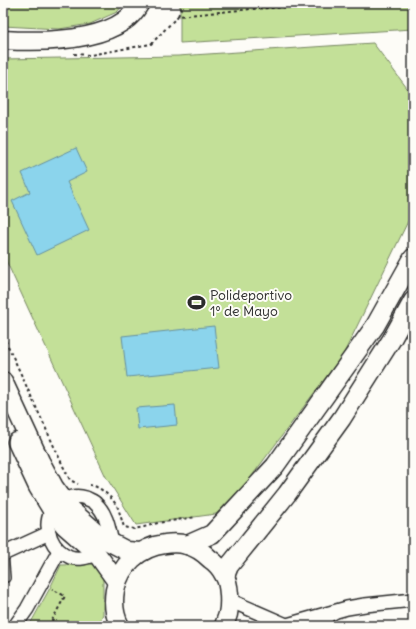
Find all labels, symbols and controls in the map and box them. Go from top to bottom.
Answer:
place label: Polideportivo 1º de Mayo [210,286,292,320]
sports icon: Polideportivo 1º de Mayo [187,293,207,313]

